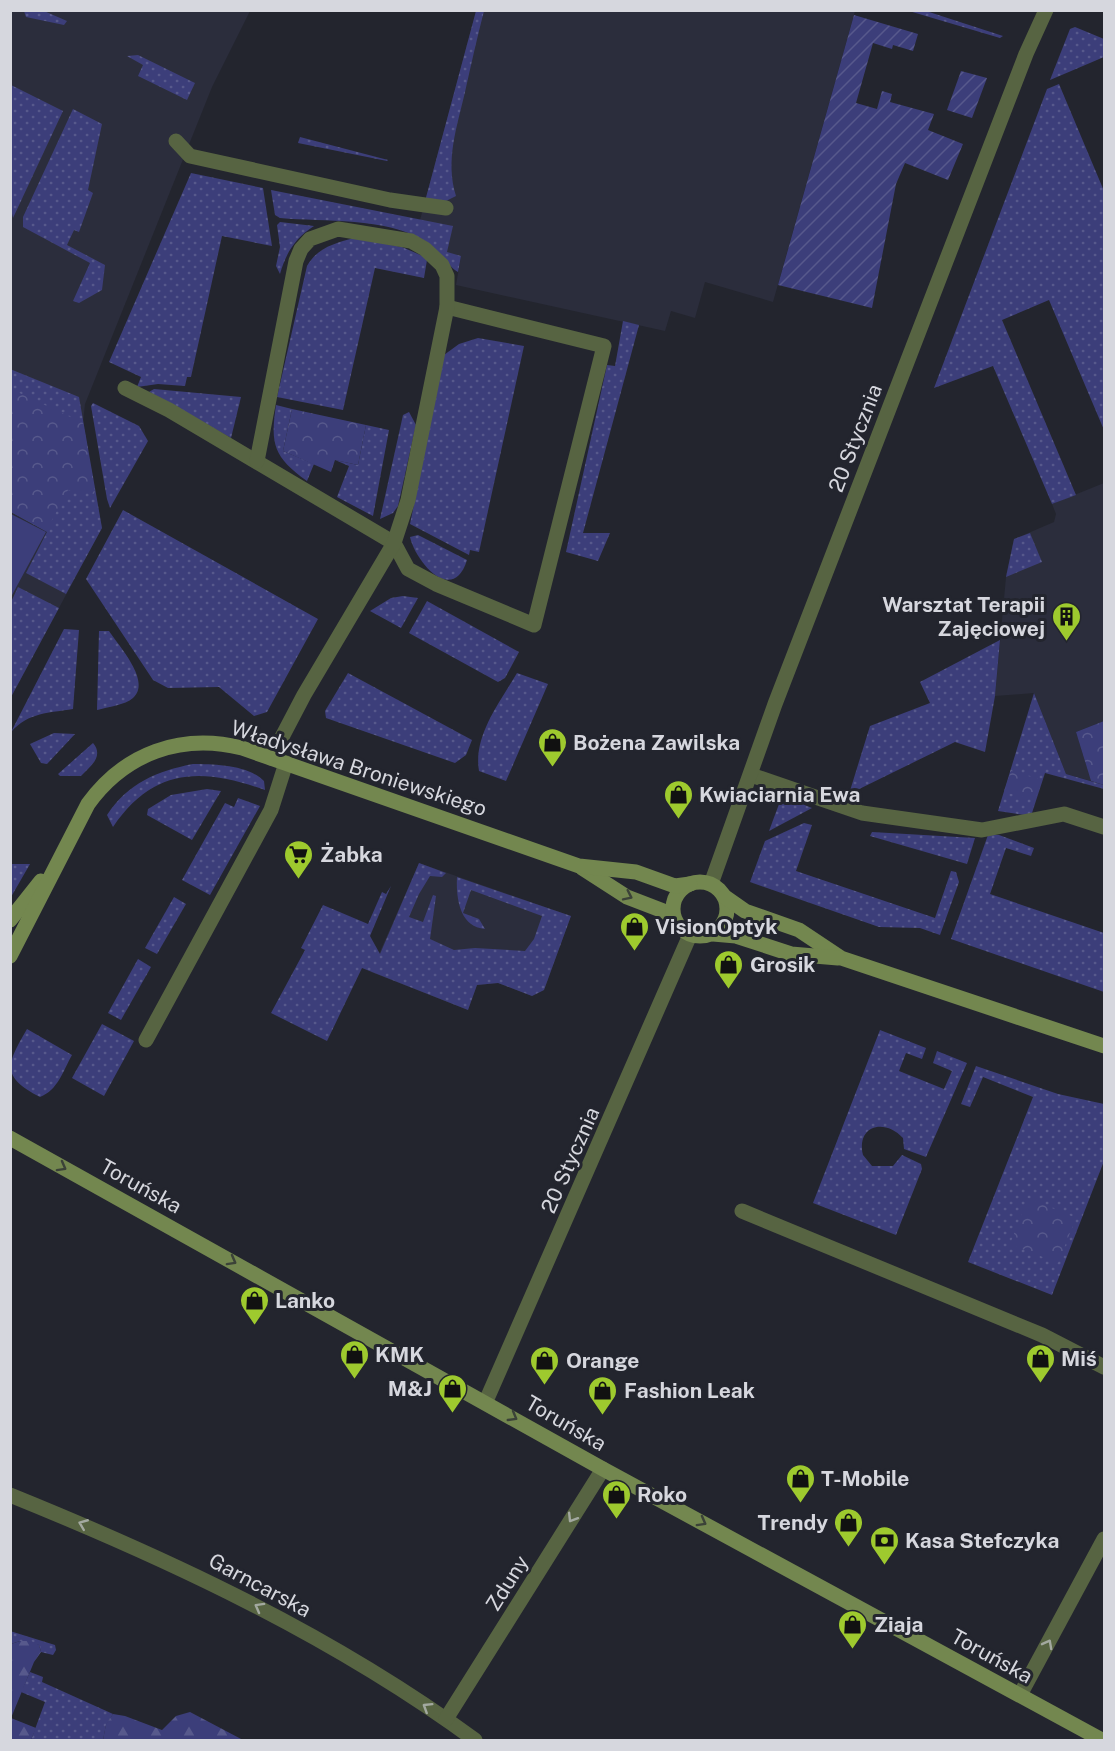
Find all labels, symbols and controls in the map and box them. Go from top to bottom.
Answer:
street label: 20 Stycznia [823,381,887,495]
place label: Warsztat Terapii Zajęciowej [882,592,1045,641]
building icon: Warsztat Terapii Zajęciowej [1050,600,1082,642]
street label: Władysława Broniewskiego [228,715,490,821]
shop icon: Bożena Zawilska [536,726,568,768]
place label: Bożena Zawilska [573,730,740,755]
shop icon: Kwiaciarnia Ewa [662,778,694,820]
place label: Kwiaciarnia Ewa [699,782,860,807]
supermarket icon: Żabka [283,838,315,880]
place label: Żabka [320,842,383,867]
one-way arrow [621,889,632,901]
shop icon: VisionOptyk [618,910,650,952]
place label: VisionOptyk [655,914,777,939]
shop icon: Grosik [713,948,745,990]
place label: Grosik [750,952,816,977]
street label: 20 Stycznia [535,1103,605,1217]
street label: Toruńska [96,1153,186,1219]
one-way arrow [56,1160,66,1171]
one-way arrow [226,1254,237,1265]
shop icon: Lanko [238,1284,270,1326]
place label: Lanko [275,1288,335,1313]
shop icon: KMK [338,1338,370,1380]
place label: KMK [375,1342,424,1367]
shop icon: Miś [1024,1342,1056,1384]
shop icon: Orange [529,1344,561,1386]
place label: Miś [1061,1346,1097,1371]
place label: Orange [566,1348,639,1373]
shop icon: M&J [437,1372,469,1414]
shop icon: Fashion Leak [587,1374,619,1416]
place label: M&J [388,1376,432,1401]
place label: Fashion Leak [624,1378,755,1403]
street label: Toruńska [521,1390,611,1456]
one-way arrow [507,1409,517,1421]
shop icon: T-Mobile [784,1462,816,1504]
place label: T-Mobile [821,1466,909,1491]
shop icon: Roko [600,1478,632,1520]
place label: Roko [637,1482,687,1507]
shop icon: Trendy [833,1506,865,1548]
place label: Trendy [758,1510,828,1535]
one-way arrow [568,1512,580,1522]
one-way arrow [695,1515,706,1526]
one-way arrow [78,1519,89,1531]
bank icon: Kasa Stefczyka [868,1524,900,1566]
place label: Kasa Stefczyka [905,1528,1059,1553]
street label: Garncarska [205,1548,315,1622]
street label: Zduny [480,1551,534,1615]
one-way arrow [255,1603,265,1614]
shop icon: Ziaja [837,1608,869,1650]
place label: Ziaja [874,1612,923,1637]
street label: Toruńska [947,1623,1037,1689]
one-way arrow [1041,1639,1052,1650]
one-way arrow [422,1704,433,1715]

